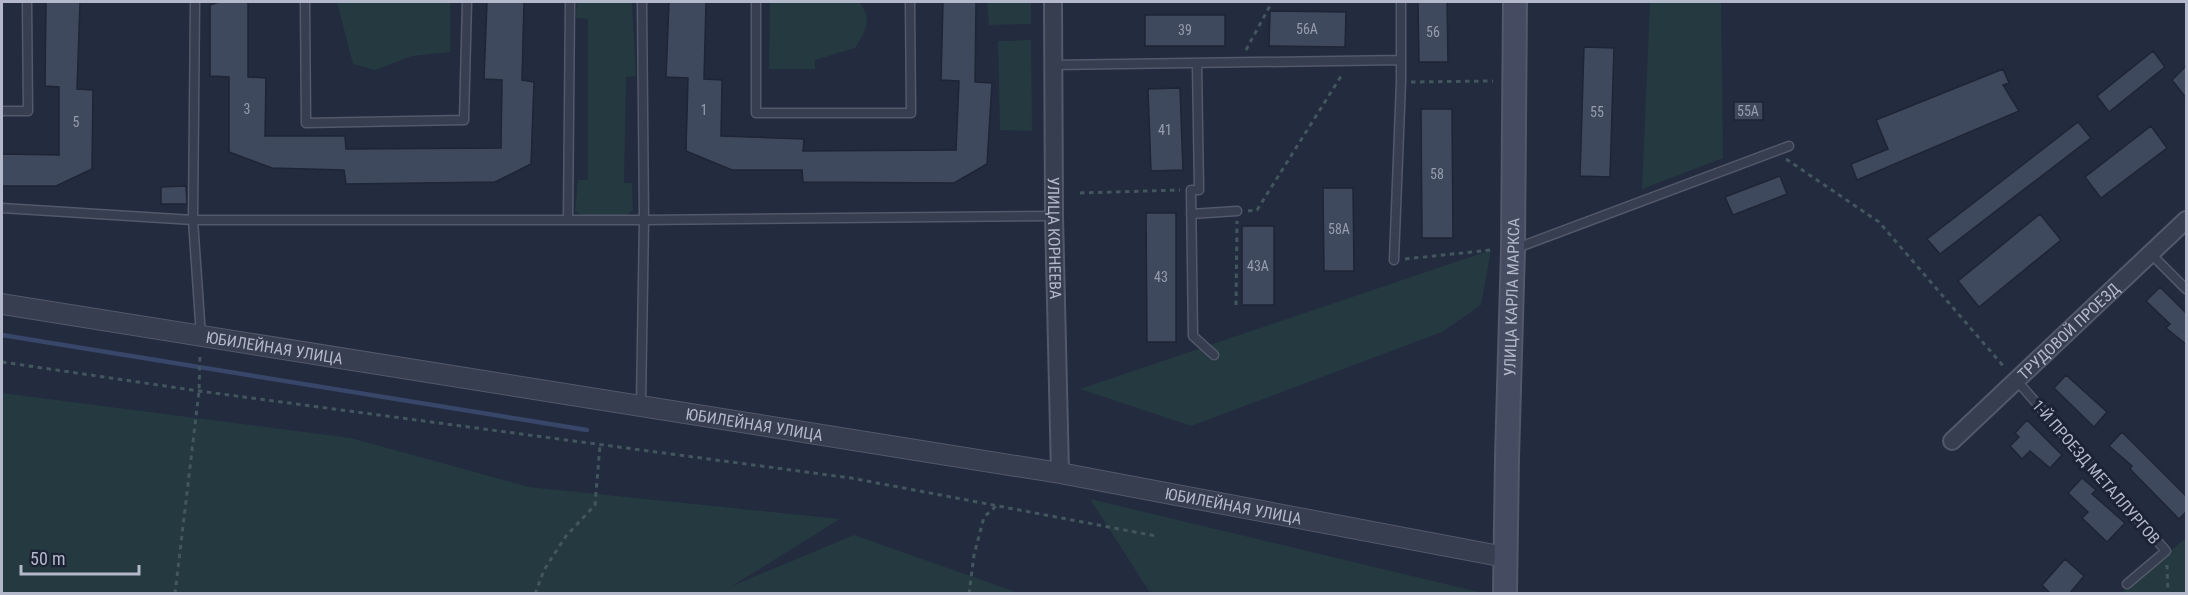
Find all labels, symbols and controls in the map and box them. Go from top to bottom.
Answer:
house number: 56А [1296,21,1318,37]
house number: 39 [1178,22,1192,38]
house number: 56 [1426,24,1440,40]
house number: 3 [244,101,250,117]
house number: 1 [701,102,707,118]
house number: 55А [1737,103,1759,119]
house number: 55 [1590,104,1604,120]
house number: 5 [73,114,80,130]
house number: 41 [1158,122,1172,138]
house number: 58 [1430,166,1444,182]
street label: УЛИЦА КОРНЕЕВА [1044,177,1065,299]
street label: УЛИЦА КАРЛА МАРКСА [1500,218,1523,376]
house number: 58А [1328,221,1350,237]
house number: 43А [1247,258,1269,274]
house number: 43 [1154,269,1168,285]
street label: ТРУДОВОЙ ПРОЕЗД [2014,278,2123,384]
street label: ЮБИЛЕЙНАЯ УЛИЦА [205,327,344,368]
street label: 1-Й ПРОЕЗД МЕТАЛЛУРГОВ [2028,396,2164,548]
street label: ЮБИЛЕЙНАЯ УЛИЦА [685,404,824,445]
street label: ЮБИЛЕЙНАЯ УЛИЦА [1164,484,1303,528]
scale bar [21,538,140,576]
text: 50 m [30,548,65,569]

